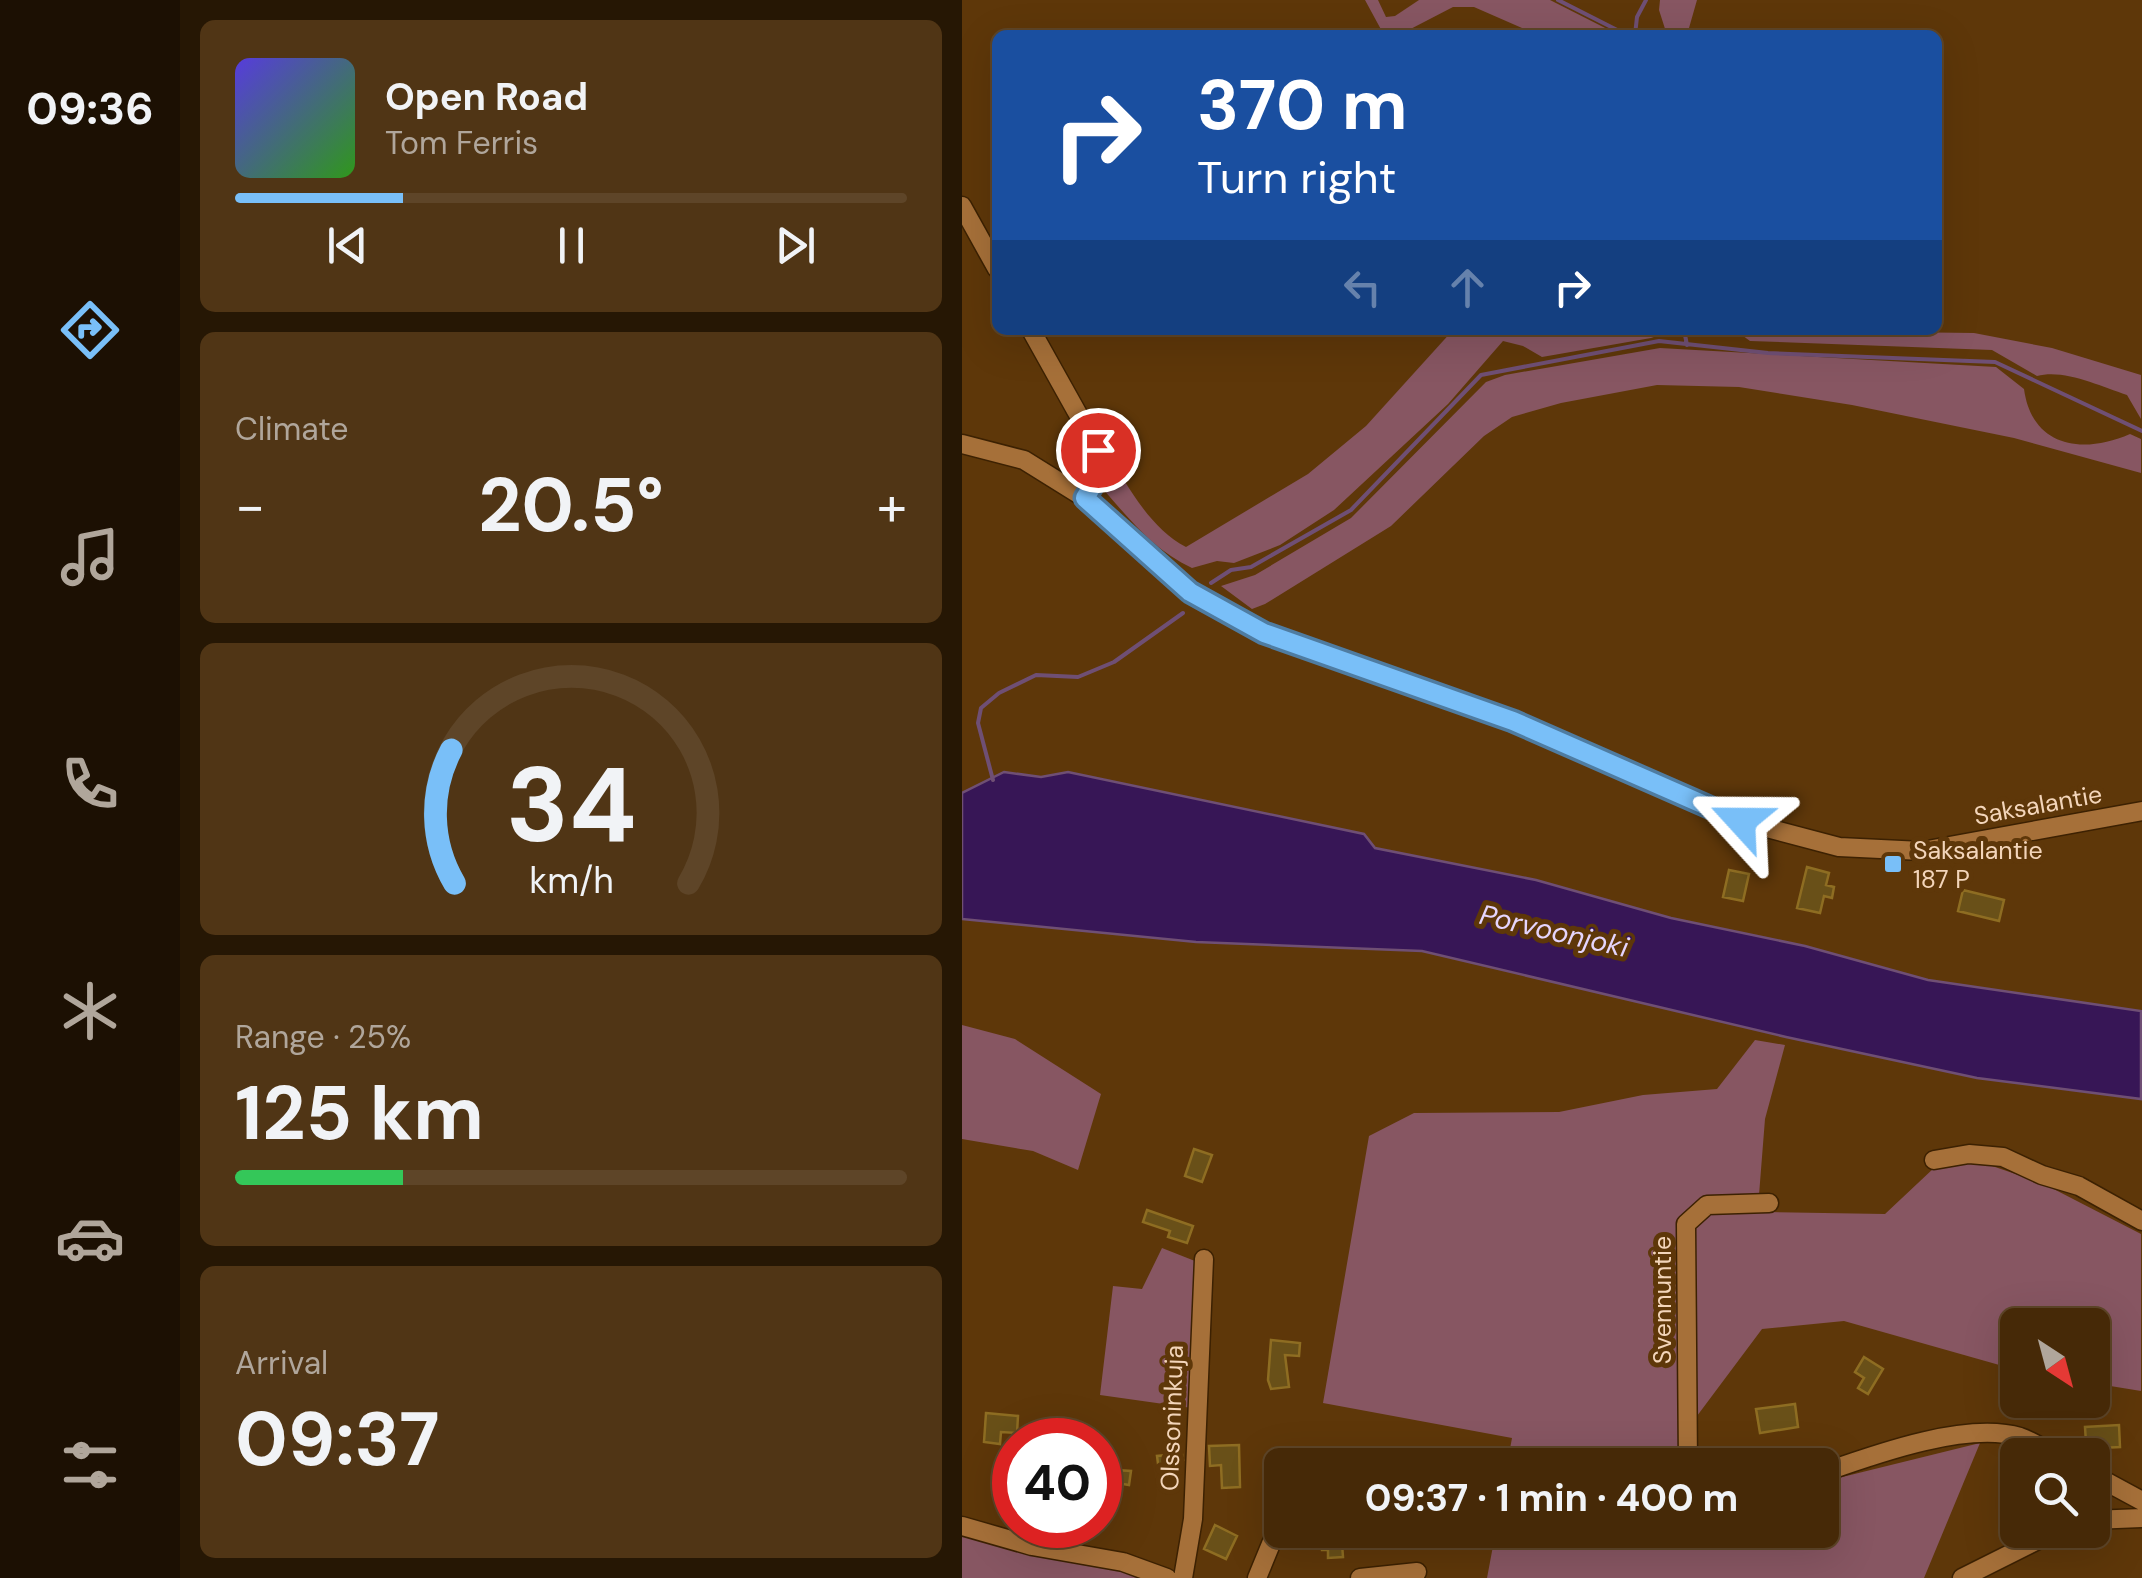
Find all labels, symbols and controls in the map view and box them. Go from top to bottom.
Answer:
text: 370 m [1197,60,1408,151]
icon: right [1032,70,1162,200]
text: Open Road [385,72,588,122]
text: 09:36 [26,79,154,138]
text: Tom Ferris [385,122,538,164]
text: Turn right [1197,148,1396,207]
icon: previous [320,218,375,273]
icon: pause [544,218,599,273]
icon: next [768,218,823,273]
icon: left [1335,260,1390,315]
icon: ahead [1440,260,1495,315]
icon: right [1545,260,1600,315]
icon: directions [55,295,125,365]
text: Climate [235,408,349,450]
pin [1056,408,1141,493]
icon: arrive [1071,423,1126,478]
text: 20.5° [478,457,664,554]
text: − [235,470,265,542]
text: + [877,470,907,542]
icon: music [55,522,125,592]
text: 34 [506,738,636,873]
icon: phone [55,749,125,819]
position arrow [1689,769,1793,873]
street label: Saksalantie [1971,777,2105,833]
place label: Saksalantie 187 P [1913,834,2043,896]
marker: Saksalantie 187 P [1882,853,1904,875]
text: km/h [529,858,613,904]
water label: Porvoonjoki [1476,896,1633,966]
icon: climate [55,976,125,1046]
text: Range · 25% [235,1016,411,1058]
text: 125 km [235,1065,484,1162]
icon: car [55,1203,125,1273]
street label: Svennuntie [1646,1236,1679,1364]
north arrow [2000,1308,2110,1418]
map controls [2000,1308,2110,1548]
text: Arrival [235,1342,328,1384]
street label: Olssoninkuja [1153,1344,1191,1492]
text: 09:37 [235,1391,439,1488]
speed limit sign: 40 [992,1418,1122,1548]
icon: filters [55,1430,125,1500]
button: search [2000,1438,2110,1548]
text: 09:37 · 1 min · 400 m [1365,1473,1738,1523]

